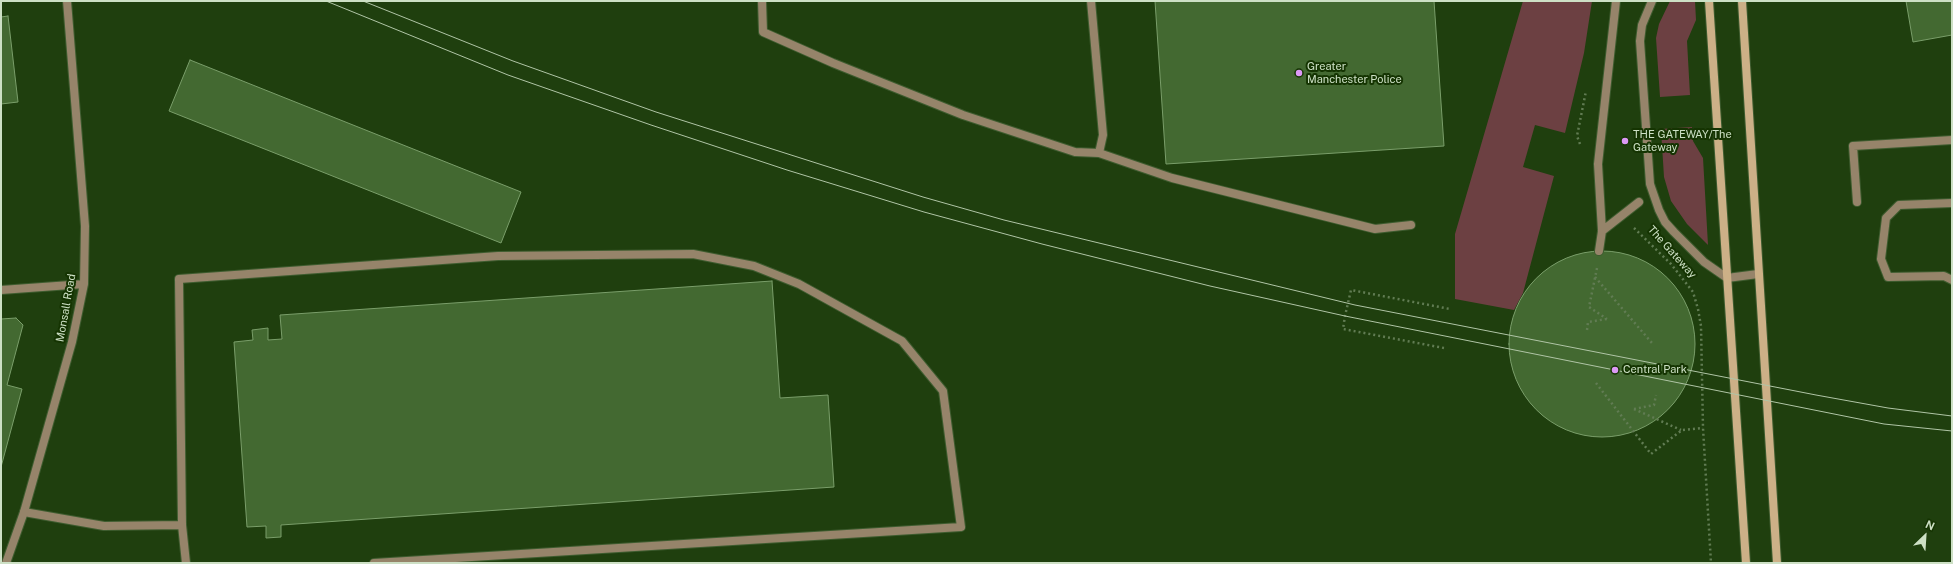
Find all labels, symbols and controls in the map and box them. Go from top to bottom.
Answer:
place label: Greater Manchester Police [1307,60,1402,86]
marker: Greater Manchester Police [1294,68,1304,78]
place label: THE GATEWAY/The Gateway [1633,128,1732,154]
marker: THE GATEWAY/The Gateway [1620,136,1630,146]
street label: The Gateway [1645,223,1699,281]
street label: Monsall Road [54,273,78,343]
place label: Central Park [1623,363,1687,377]
marker: Central Park [1610,365,1620,375]
north arrow [1905,516,1945,556]
text: N [1924,518,1937,532]

